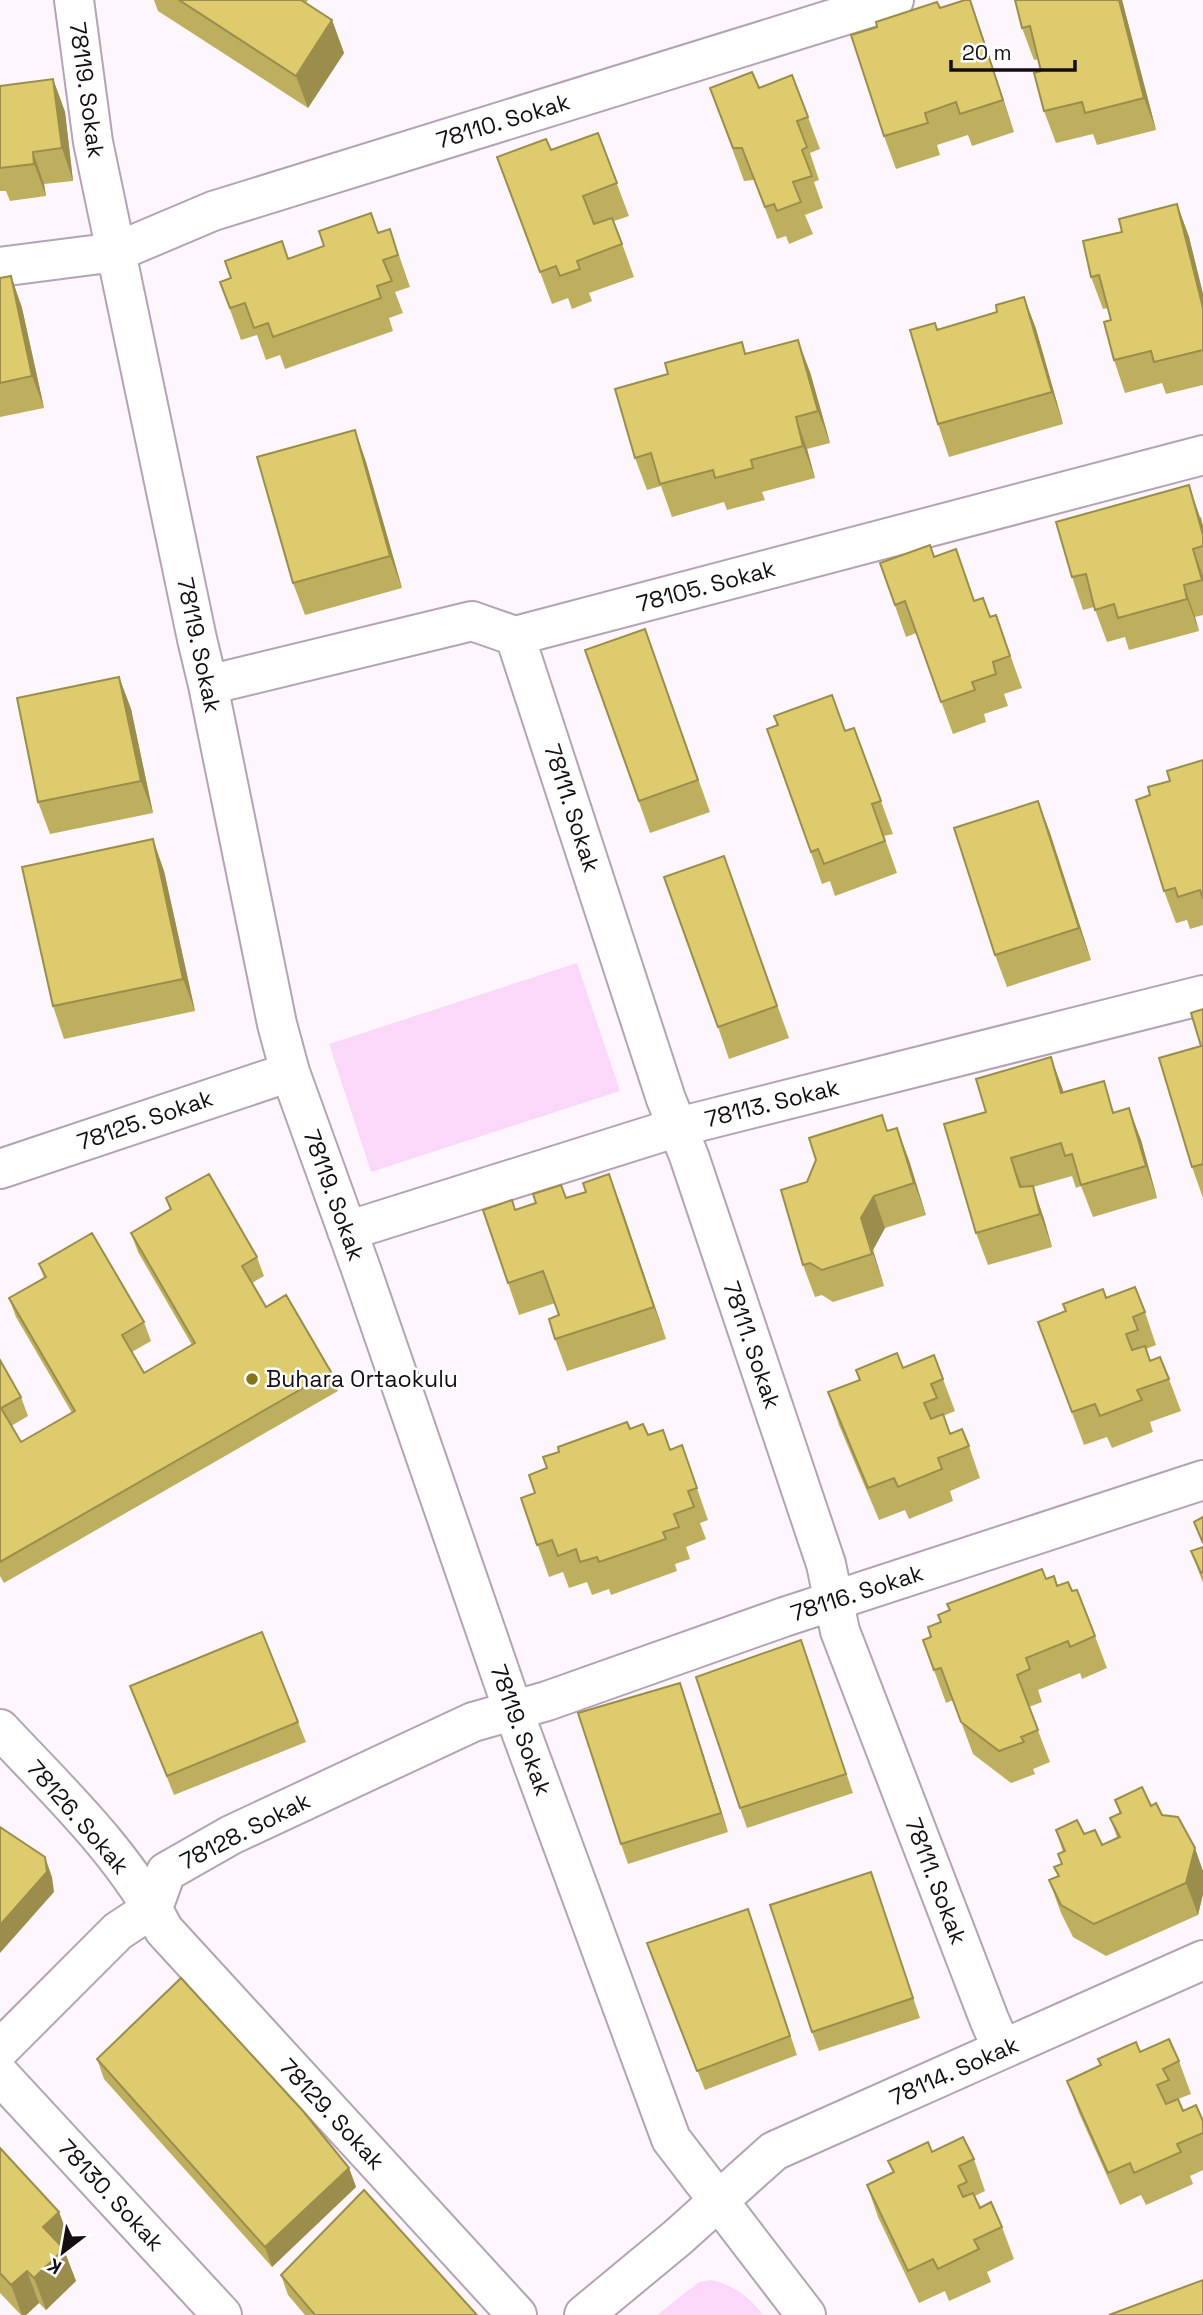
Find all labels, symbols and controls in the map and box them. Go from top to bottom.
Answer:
street label: 78119. Sokak [63,20,111,160]
scale bar [951,28,1075,72]
text: 20 m [962,39,1012,66]
street label: 78110. Sokak [433,87,573,155]
street label: 78105. Sokak [633,553,779,619]
street label: 78119. Sokak [170,575,228,715]
street label: 78111. Sokak [537,740,607,876]
street label: 78113. Sokak [702,1072,842,1134]
street label: 78125. Sokak [73,1083,217,1157]
street label: 78119. Sokak [296,1125,372,1265]
street label: 78111. Sokak [716,1277,788,1413]
place label: Buhara Ortaokulu [266,1364,458,1394]
marker: Buhara Ortaokulu [244,1371,260,1387]
street label: 78116. Sokak [787,1557,927,1629]
street label: 78119. Sokak [483,1660,559,1800]
street label: 78126. Sokak [20,1754,136,1880]
street label: 78128. Sokak [175,1785,315,1877]
street label: 78111. Sokak [898,1814,974,1948]
street label: 78114. Sokak [885,2029,1023,2113]
street label: 78129. Sokak [273,2052,391,2176]
street label: 78130. Sokak [52,2133,170,2257]
north arrow [28,2217,98,2287]
text: K [43,2252,66,2280]

